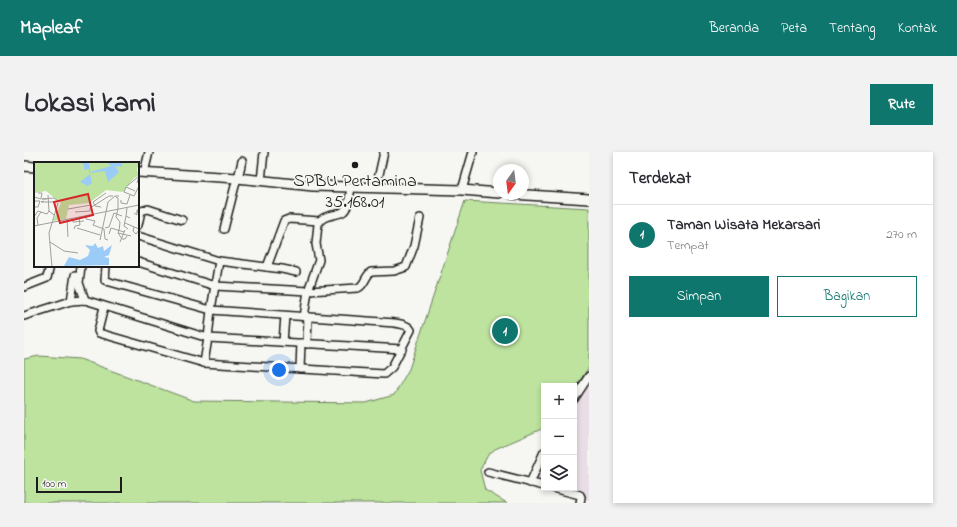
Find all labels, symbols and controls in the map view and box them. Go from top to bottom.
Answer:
text: Mapleaf [20,15,82,42]
text: Beranda [709,18,759,39]
text: Peta [781,18,807,39]
text: Tentang [829,18,876,39]
text: Kontak [898,18,937,39]
text: Lokasi kami [24,84,156,125]
button: Rute [870,84,933,125]
marker: SPBU Pertamina 35.168.01 [350,160,360,170]
inset map [34,162,139,267]
north arrow [493,164,529,200]
text: Terdekat [629,166,691,191]
place label: SPBU Pertamina 35.168.01 [293,169,417,216]
text: Taman Wisata Mekarsari [667,214,821,236]
text: 1 [640,225,644,244]
text: 270 m [886,225,917,244]
text: Tempat [667,236,709,255]
button: Simpan [629,276,769,317]
button: Bagikan [777,276,917,317]
pin: 1 [492,316,518,346]
your location [269,360,289,380]
map controls [541,383,577,491]
button: + [541,383,577,419]
button: − [541,419,577,455]
button: layers [541,455,577,491]
scale bar [36,475,122,494]
text: 100 m [42,476,66,492]

